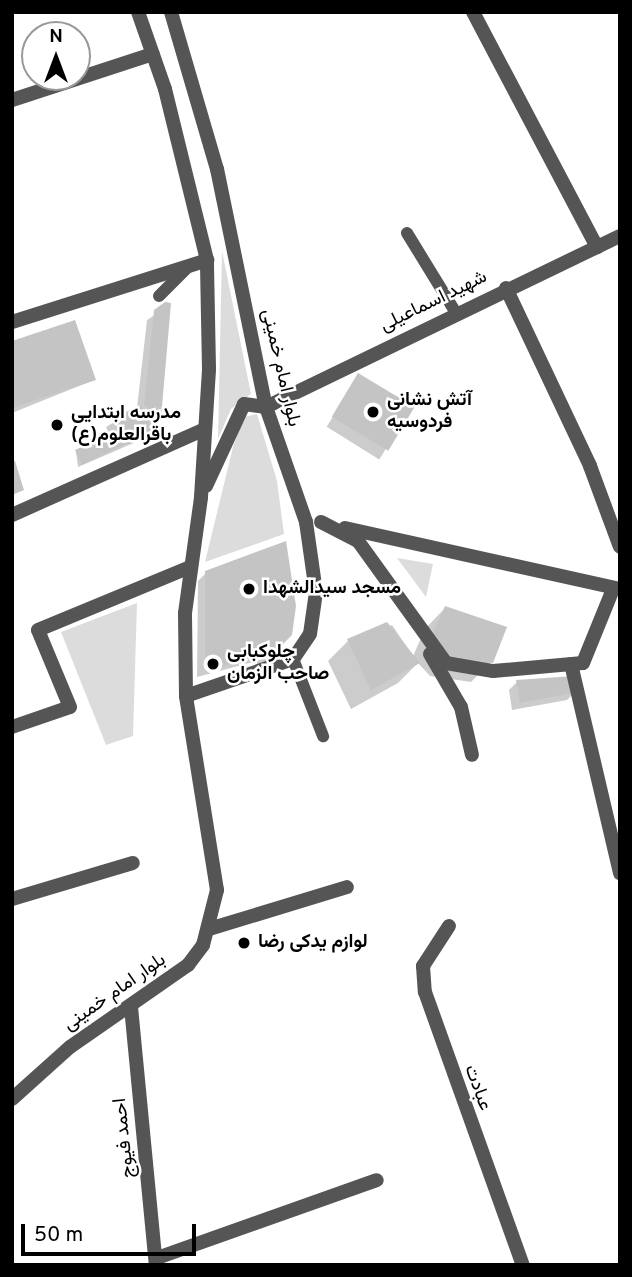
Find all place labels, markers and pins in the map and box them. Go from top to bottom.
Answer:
place label: آتش نشانی فردوسیه [387,390,472,434]
place label: مدرسه ابتدایی باقرالعلوم(ع) [71,403,181,447]
marker: آتش نشانی فردوسیه [365,404,381,420]
marker: مدرسه ابتدایی باقرالعلوم(ع) [49,417,65,433]
place label: مسجد سیدالشهدا [263,578,401,600]
marker: مسجد سیدالشهدا [241,581,257,597]
place label: چلوکبابی صاحب الزمان [227,642,329,686]
marker: چلوکبابی صاحب الزمان [205,656,221,672]
place label: لوازم یدکی رضا [258,932,368,954]
marker: لوازم یدکی رضا [236,935,252,951]

